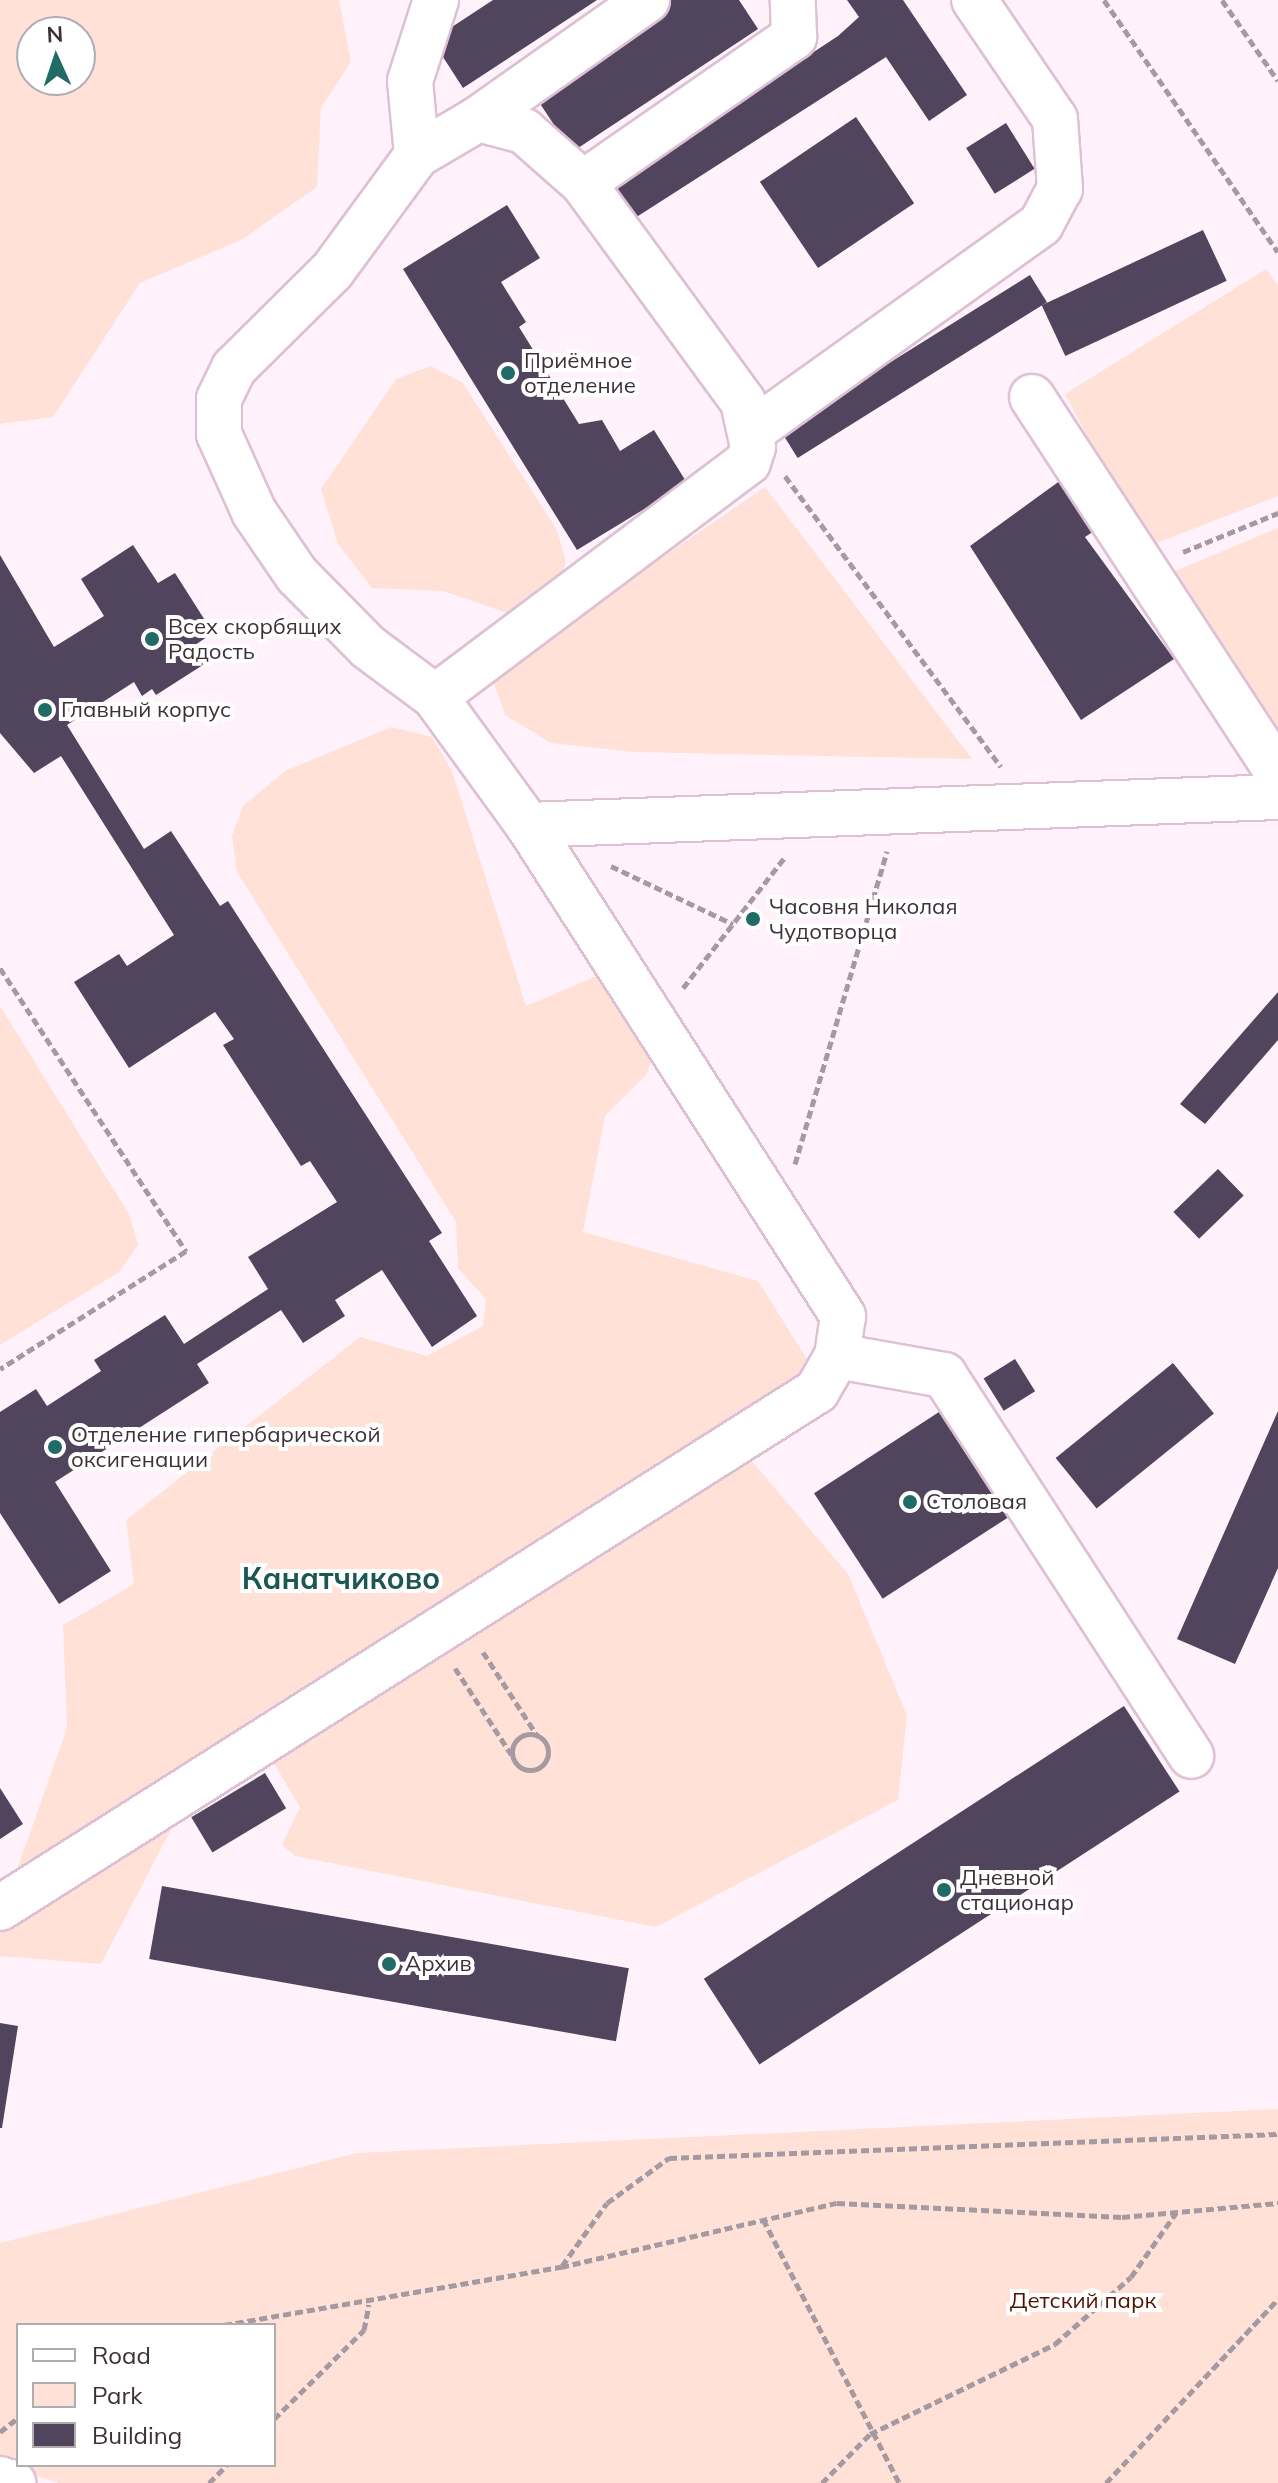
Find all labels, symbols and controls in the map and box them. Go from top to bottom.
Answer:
north arrow [16,16,96,96]
text: N [46,20,64,48]
place label: Приёмное отделение [524,347,636,398]
marker: Приёмное отделение [499,364,517,382]
place label: Всех скорбящих Радость [168,613,341,664]
marker: Всех скорбящих Радость [143,630,161,648]
place label: Главный корпус [61,697,231,723]
marker: Главный корпус [36,701,54,719]
place label: Часовня Николая Чудотворца [769,893,958,944]
marker: Часовня Николая Чудотворца [744,910,762,928]
place label: Отделение гипербарической оксигенации [71,1421,380,1472]
marker: Отделение гипербарической оксигенации [46,1438,64,1456]
place label: Столовая [926,1489,1027,1515]
marker: Столовая [901,1493,919,1511]
district label: Канатчиково [242,1560,440,1596]
place label: Дневной стационар [960,1864,1074,1916]
marker: Дневной стационар [935,1881,953,1899]
place label: Архив [405,1951,472,1977]
marker: Архив [380,1955,398,1973]
park label: Детский парк [1010,2288,1156,2314]
legend [16,2323,276,2467]
text: Road [92,2340,151,2370]
text: Park [92,2380,143,2410]
text: Building [92,2420,182,2450]

